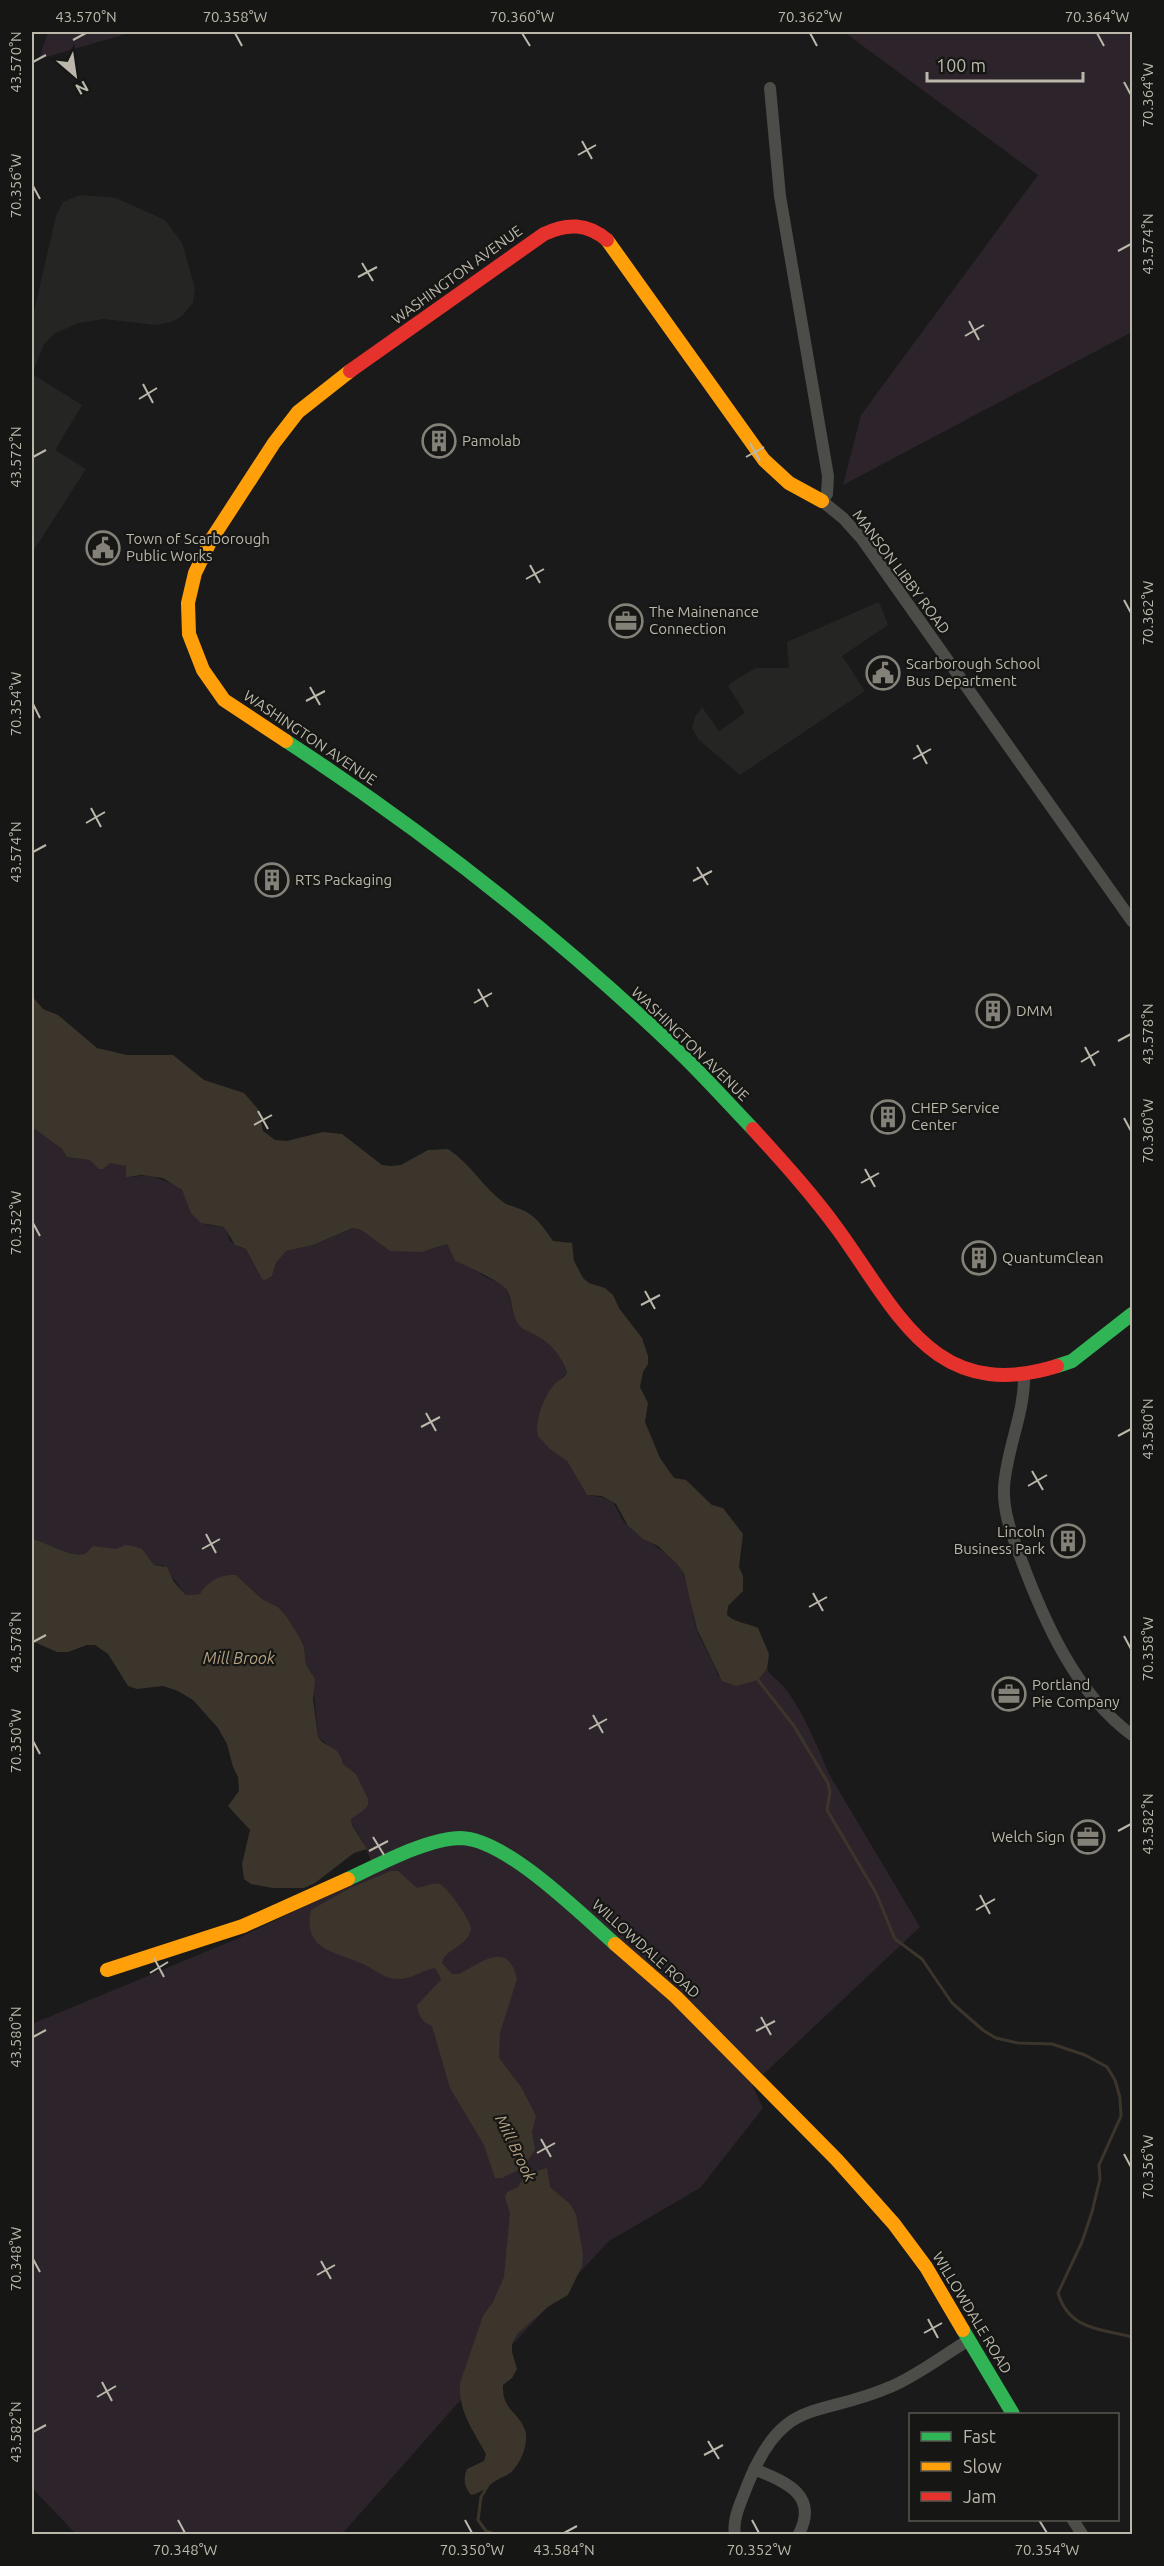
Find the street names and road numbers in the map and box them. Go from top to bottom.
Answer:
street label: WASHINGTON AVENUE [388,222,525,328]
street label: MANSON LIBBY ROAD [849,506,954,637]
street label: WASHINGTON AVENUE [241,687,380,788]
street label: WASHINGTON AVENUE [628,983,753,1104]
street label: WILLOWDALE ROAD [589,1896,704,2001]
street label: WILLOWDALE ROAD [929,2249,1015,2377]

